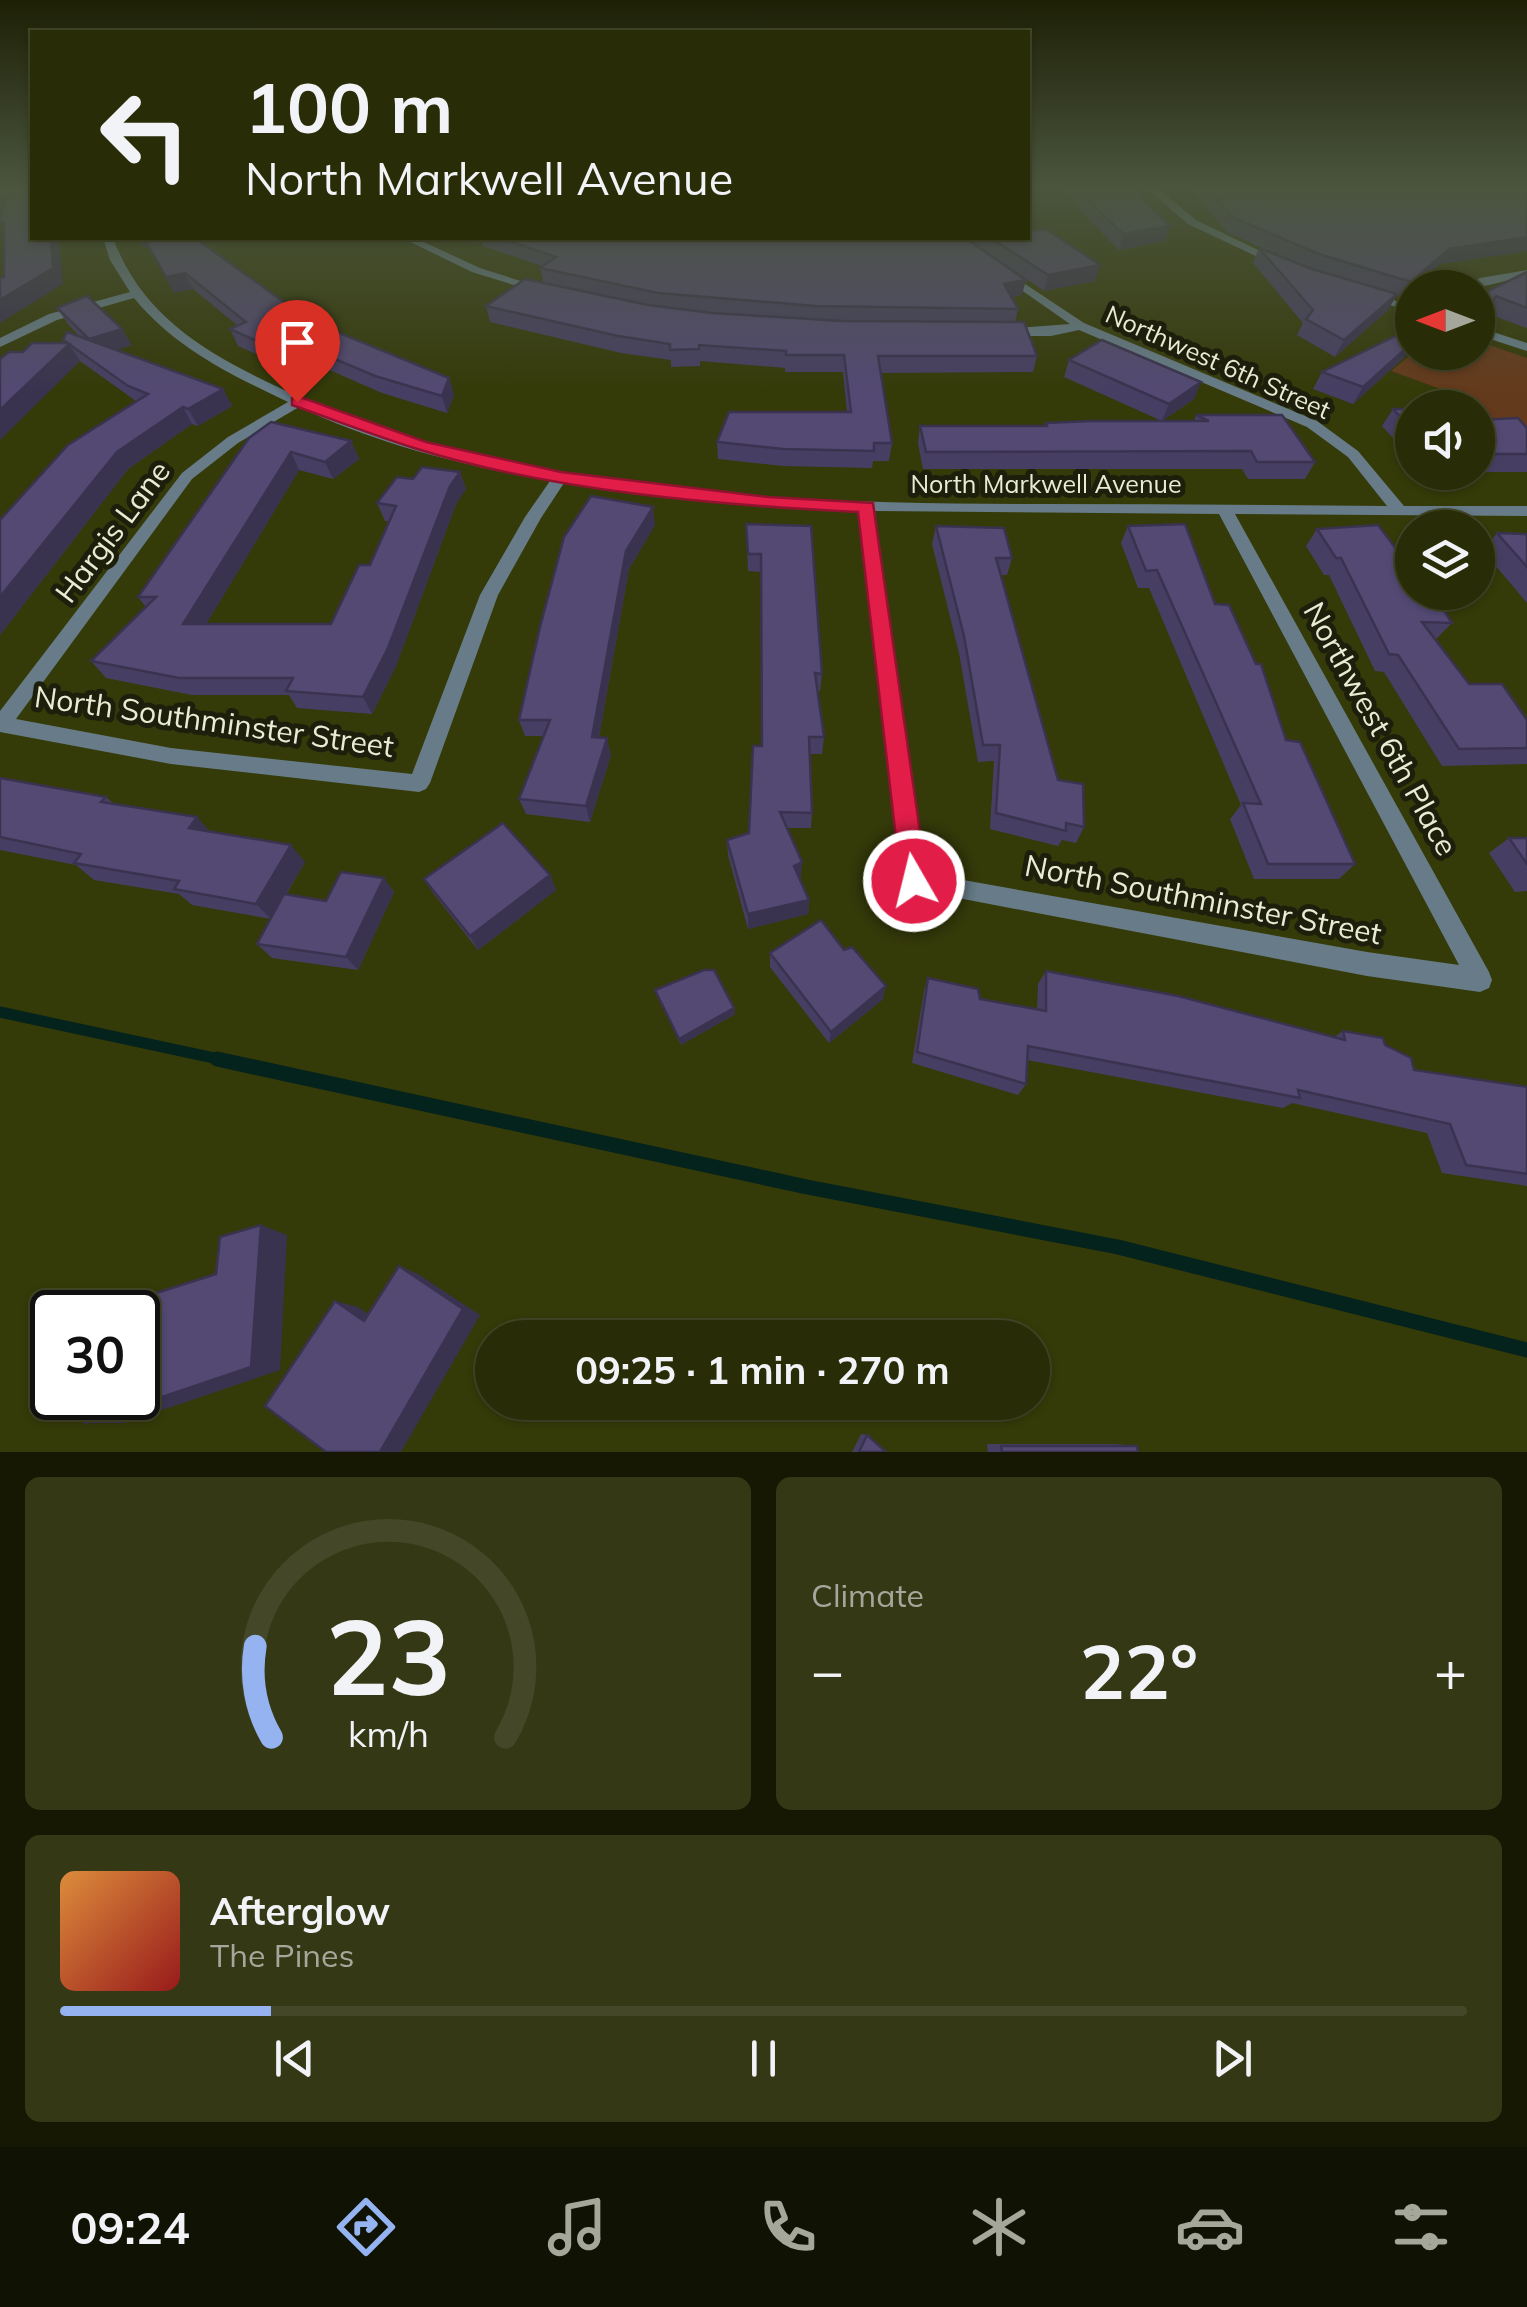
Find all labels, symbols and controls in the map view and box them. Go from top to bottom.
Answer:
text: 100 m [245,63,453,151]
icon: left [80,70,210,200]
text: North Markwell Avenue [245,150,733,206]
north arrow [1395,270,1495,370]
map controls [1395,270,1495,610]
street label: Northwest 6th Street [1101,298,1336,425]
pin [255,300,340,403]
icon: arrive [270,315,325,370]
button: sound [1395,390,1495,490]
street label: Hargis Lane [47,453,178,610]
street label: North Markwell Avenue [910,468,1182,499]
button: layers [1395,510,1495,610]
street label: Northwest 6th Place [1295,595,1466,862]
street label: North Southminster Street [32,677,396,765]
position arrow [862,829,966,933]
street label: North Southminster Street [1022,846,1385,952]
speed limit sign: 30 [30,1290,160,1420]
text: 09:25 · 1 min · 270 m [575,1346,950,1394]
text: Climate [811,1575,924,1615]
text: 23 [326,1590,450,1721]
text: 22° [1080,1624,1198,1718]
text: − [811,1636,844,1705]
text: + [1434,1636,1467,1705]
text: km/h [348,1711,428,1756]
text: Afterglow [210,1887,390,1935]
text: The Pines [210,1935,354,1975]
icon: previous [267,2031,322,2086]
icon: pause [736,2031,791,2086]
icon: next [1205,2031,1260,2086]
icon: directions [331,2192,401,2262]
icon: music [542,2192,612,2262]
icon: phone [753,2192,823,2262]
icon: climate [964,2192,1034,2262]
icon: car [1175,2192,1245,2262]
icon: filters [1386,2192,1456,2262]
text: 09:24 [71,2199,190,2255]

